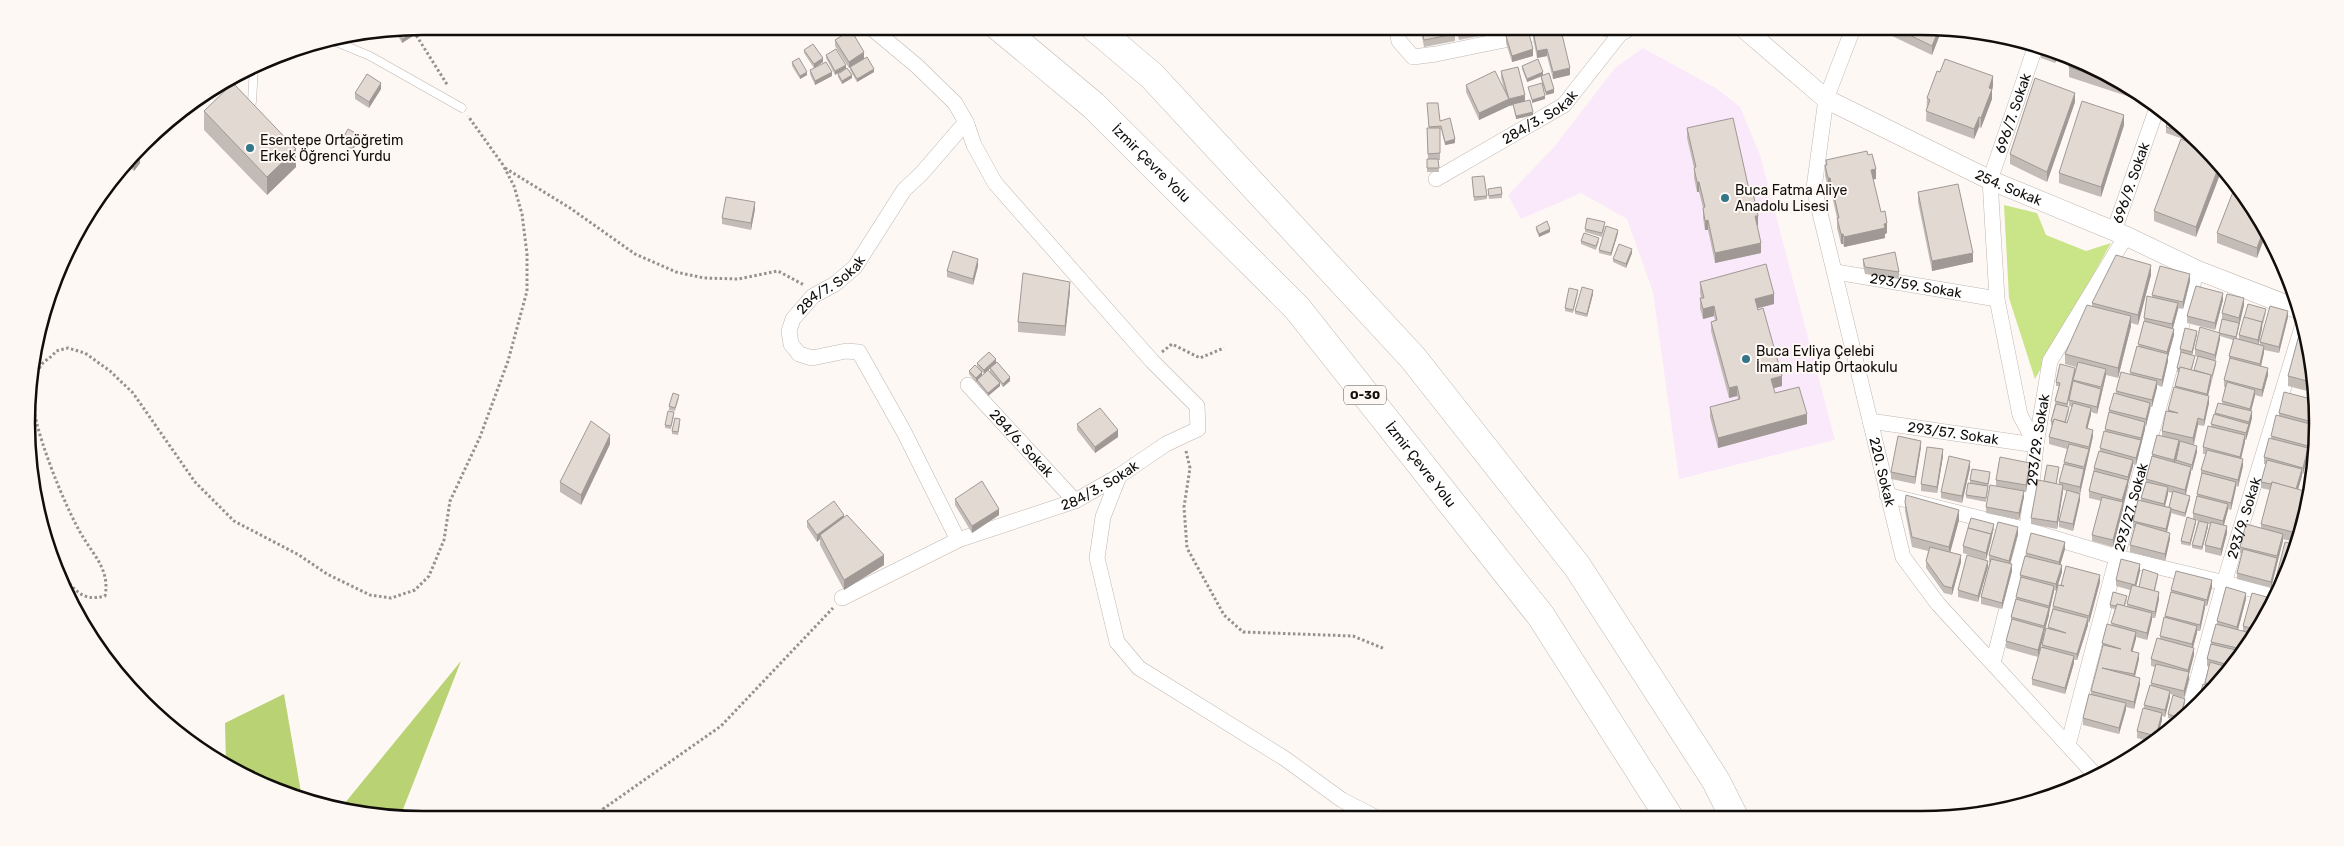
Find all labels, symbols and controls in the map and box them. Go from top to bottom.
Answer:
street label: 696/7. Sokak [1992,70,2035,156]
street label: 284/3. Sokak [1499,86,1582,148]
street label: İzmir Çevre Yolu [1108,121,1194,206]
place label: Esentepe Ortaöğretim Erkek Öğrenci Yurdu [260,132,403,165]
street label: 696/9. Sokak [2109,139,2154,226]
marker: Esentepe Ortaöğretim Erkek Öğrenci Yurdu [244,142,256,154]
street label: 254. Sokak [1972,166,2045,210]
place label: Buca Fatma Aliye Anadolu Lisesi [1735,182,1847,215]
marker: Buca Fatma Aliye Anadolu Lisesi [1719,192,1731,204]
street label: 284/7. Sokak [793,252,869,318]
street label: 293/59. Sokak [1869,270,1964,302]
place label: Buca Evliya Çelebi İmam Hatip Ortaokulu [1756,343,1898,376]
marker: Buca Evliya Çelebi İmam Hatip Ortaokulu [1740,353,1752,365]
road number: O-30 [1344,386,1386,404]
street label: 293/29. Sokak [2024,392,2053,487]
street label: 284/6. Sokak [986,406,1057,481]
street label: İzmir Çevre Yolu [1382,419,1459,511]
street label: 293/57. Sokak [1906,419,2000,449]
street label: 220. Sokak [1865,436,1899,509]
street label: 284/3. Sokak [1059,457,1143,514]
street label: 293/27. Sokak [2111,460,2152,554]
street label: 293/9. Sokak [2224,474,2265,561]

